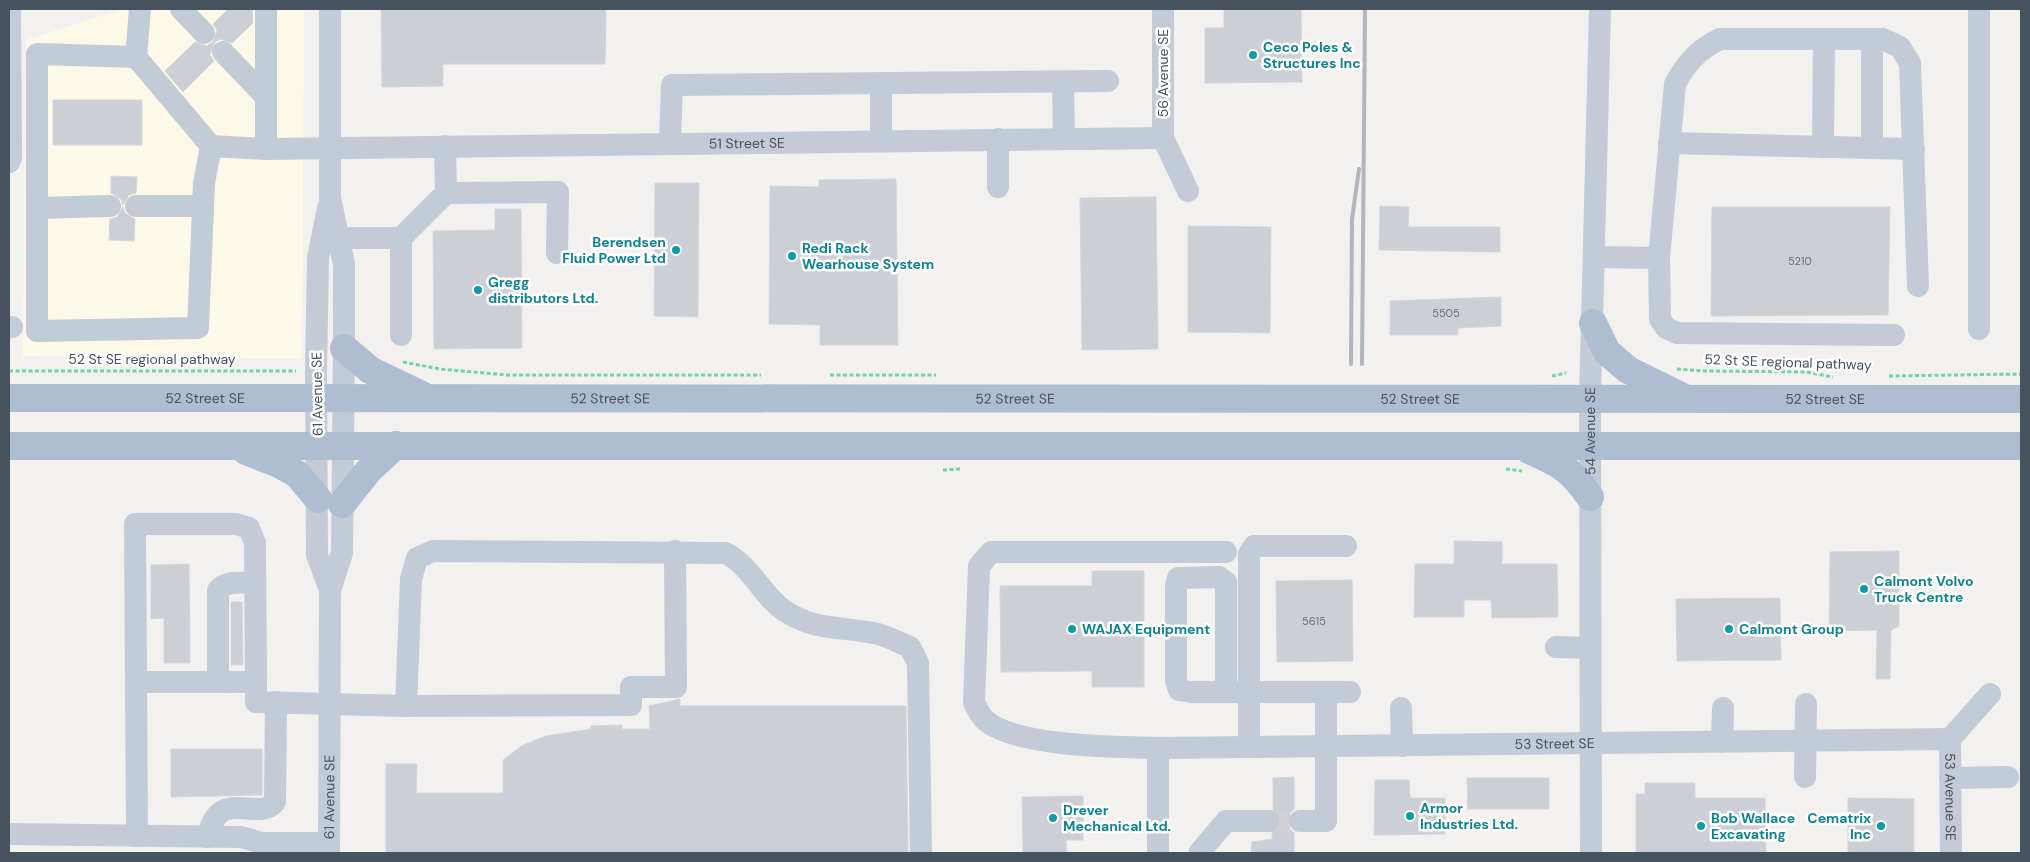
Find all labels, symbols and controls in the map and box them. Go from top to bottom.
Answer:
street label: 56 Avenue SE [1154,29,1172,117]
place label: Ceco Poles & Structures Inc [1263,38,1361,72]
marker: Ceco Poles & Structures Inc [1247,49,1259,61]
street label: 51 Street SE [709,134,785,153]
place label: Berendsen Fluid Power Ltd [562,233,666,267]
place label: Redi Rack Wearhouse System [802,239,934,273]
marker: Berendsen Fluid Power Ltd [670,244,682,256]
marker: Redi Rack Wearhouse System [786,250,798,262]
house number: 5210 [1788,254,1812,268]
place label: Gregg distributors Ltd. [488,273,598,307]
marker: Gregg distributors Ltd. [472,284,484,296]
house number: 5505 [1432,306,1460,320]
street label: 52 St SE regional pathway [68,350,236,368]
street label: 52 St SE regional pathway [1704,350,1872,374]
street label: 61 Avenue SE [307,352,327,436]
street label: 54 Avenue SE [1581,387,1599,475]
street label: 52 Street SE [165,389,245,407]
street label: 52 Street SE [570,389,650,407]
street label: 52 Street SE [975,389,1055,408]
street label: 52 Street SE [1380,390,1460,408]
street label: 52 Street SE [1785,390,1865,408]
place label: Calmont Volvo Truck Centre [1874,572,1973,606]
marker: Calmont Volvo Truck Centre [1858,583,1870,595]
house number: 5615 [1302,614,1326,628]
place label: WAJAX Equipment [1082,620,1210,638]
place label: Calmont Group [1739,620,1844,638]
marker: WAJAX Equipment [1066,623,1078,635]
marker: Calmont Group [1723,623,1735,635]
street label: 53 Street SE [1514,734,1595,753]
street label: 53 Avenue SE [1941,753,1960,841]
street label: 61 Avenue SE [320,755,338,839]
place label: Armor Industries Ltd. [1420,799,1518,833]
place label: Drever Mechanical Ltd. [1063,801,1171,835]
place label: Bob Wallace Excavating [1711,809,1795,843]
place label: Cematrix Inc [1807,809,1871,843]
marker: Armor Industries Ltd. [1404,810,1416,822]
marker: Drever Mechanical Ltd. [1047,812,1059,824]
marker: Bob Wallace Excavating [1695,820,1707,832]
marker: Cematrix Inc [1875,820,1887,832]

